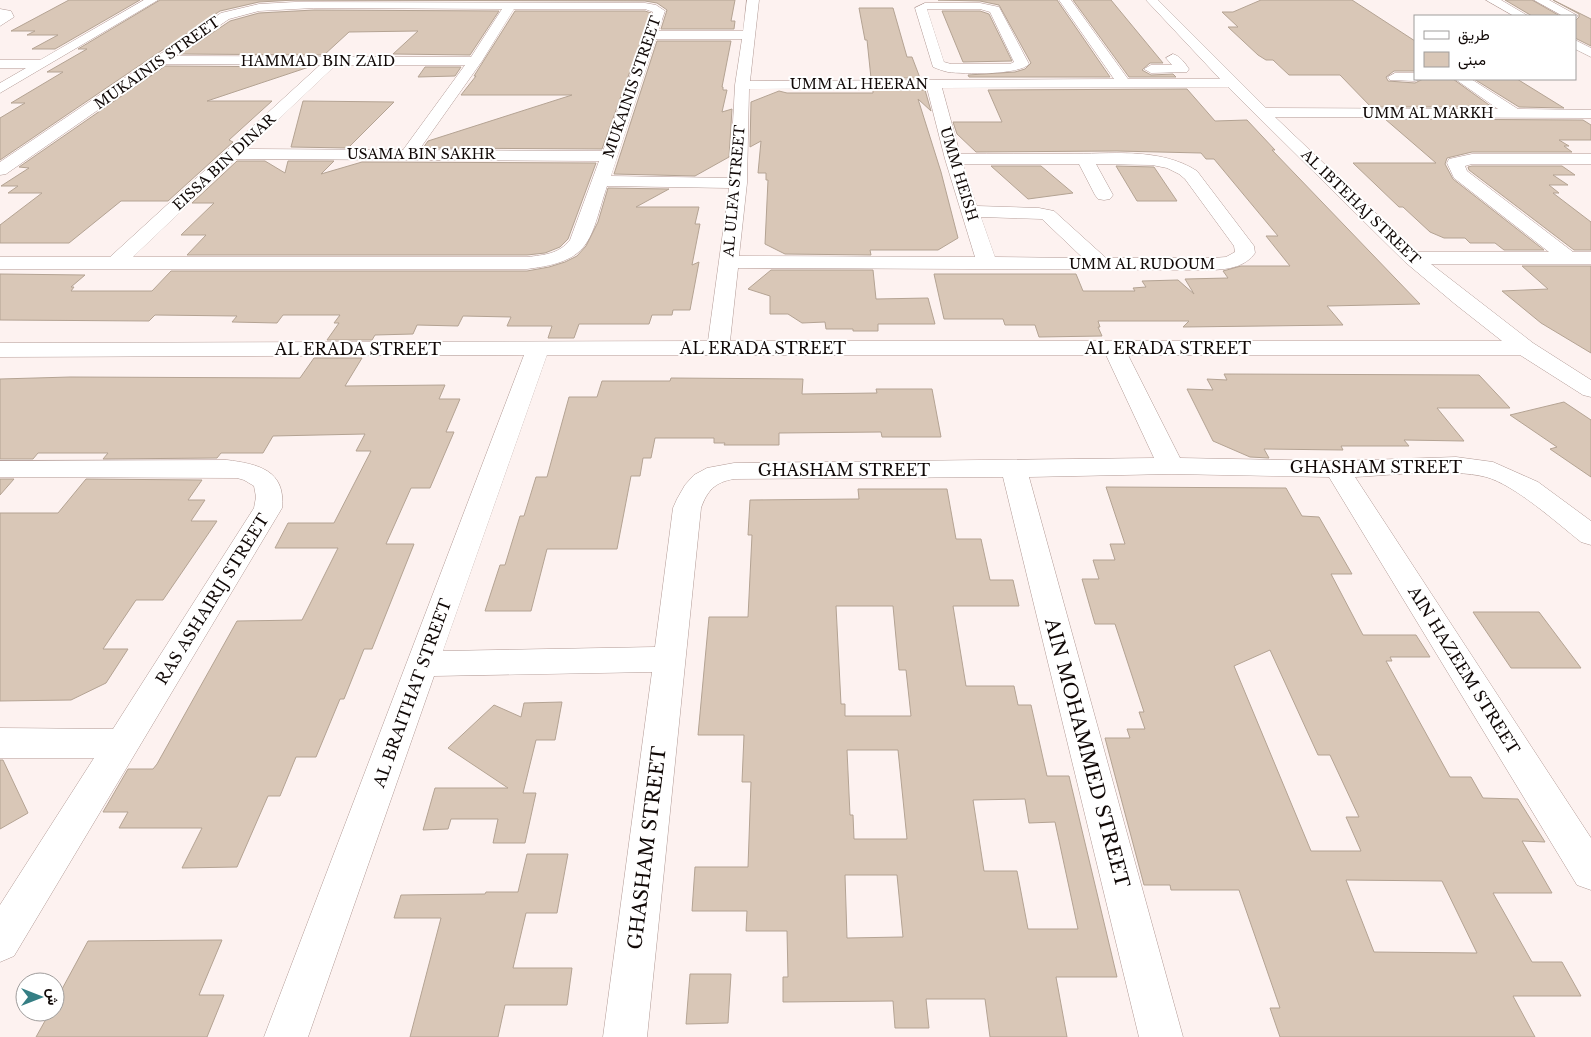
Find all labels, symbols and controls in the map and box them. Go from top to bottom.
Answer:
street label: MUKAINIS STREET [91,13,223,113]
street label: MUKAINIS STREET [599,14,665,160]
legend [1414,15,1576,80]
text: طريق [1458,25,1490,45]
text: مبنى [1458,50,1486,70]
street label: HAMMAD BIN ZAID [241,52,395,70]
street label: UMM AL HEERAN [790,75,929,93]
street label: UMM AL MARKH [1362,104,1494,122]
street label: EISSA BIN DINAR [169,109,280,214]
street label: AL ULFA STREET [719,124,749,259]
street label: UMM HEISH [936,125,982,223]
street label: USAMA BIN SAKHR [347,145,496,163]
street label: AL IBTEHAJ STREET [1297,145,1424,268]
street label: UMM AL RUDOUM [1069,255,1215,273]
street label: AL ERADA STREET [679,338,846,358]
street label: AL ERADA STREET [1084,338,1251,358]
street label: AL ERADA STREET [274,339,441,359]
street label: GHASHAM STREET [1290,457,1462,477]
street label: GHASHAM STREET [758,460,930,480]
street label: RAS ASHAIRIJ STREET [151,510,273,688]
street label: AIN HAZEEM STREET [1403,581,1524,758]
street label: AL BRAITHAT STREET [368,596,456,791]
street label: AIN MOHAMMED STREET [1040,615,1134,890]
street label: GHASHAM STREET [623,745,671,951]
north arrow [15,972,65,1022]
text: ش [44,989,62,1006]

